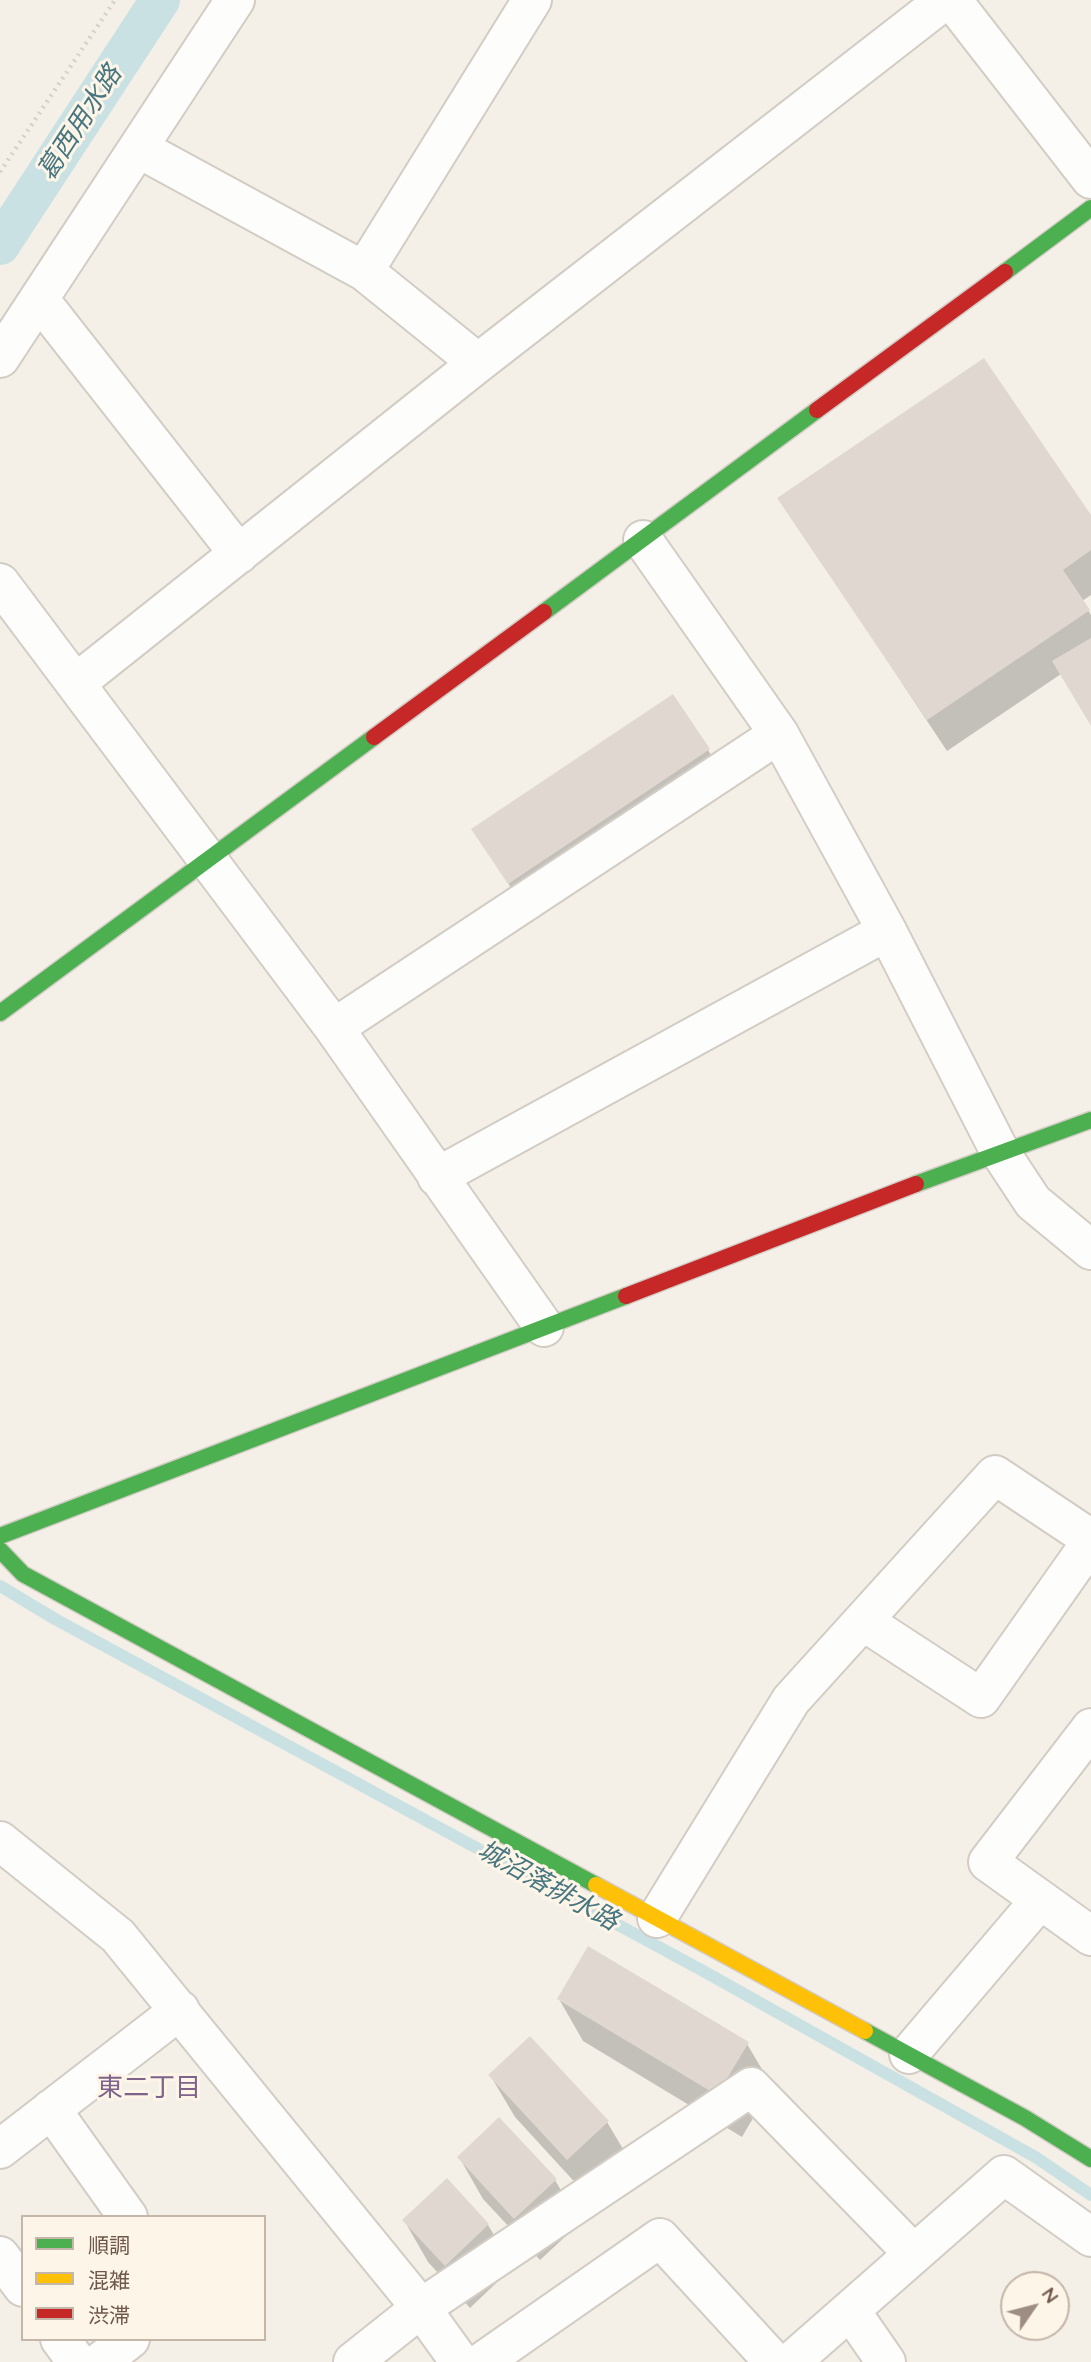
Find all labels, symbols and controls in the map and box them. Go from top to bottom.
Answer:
water label: 葛西用水路 [32,60,128,186]
water label: 城沼落排水路 [472,1835,624,1937]
district label: 東二丁目 [97,2072,201,2104]
legend [21,2215,266,2341]
text: 順調 [88,2232,130,2258]
text: 混雑 [88,2267,130,2293]
north arrow [1000,2271,1070,2341]
text: N [1037,2282,1064,2308]
text: 渋滞 [88,2302,130,2328]

